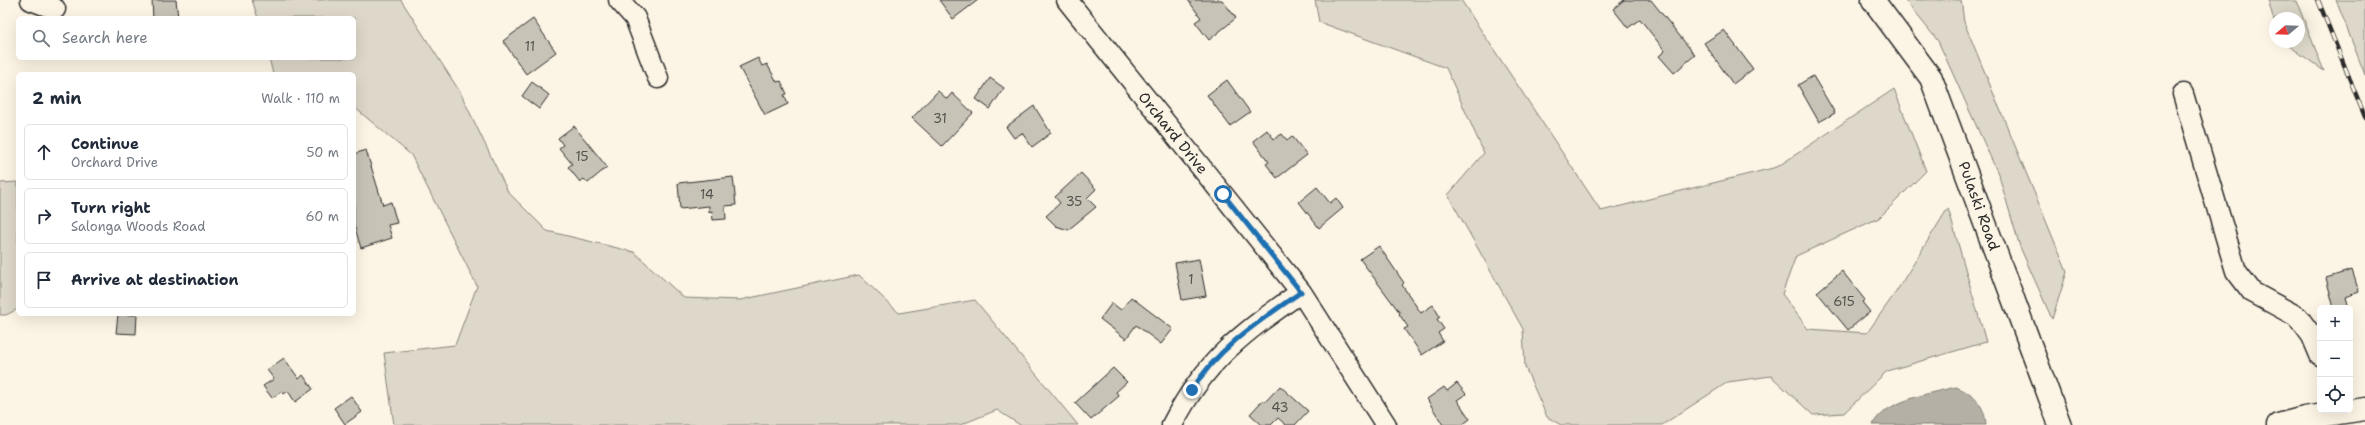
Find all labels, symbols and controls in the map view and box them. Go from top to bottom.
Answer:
north arrow [2269,12,2305,48]
search box [16,16,356,60]
icon: search [30,27,52,49]
text: Search here [62,28,148,48]
house number: 11 [525,38,535,55]
text: 2 min [32,87,82,109]
street label: Orchard Drive [1134,88,1212,178]
text: Walk · 110 m [261,90,340,107]
house number: 31 [933,110,947,127]
text: Continue [71,134,139,154]
icon: ahead [33,141,55,163]
text: 50 m [306,144,339,161]
house number: 15 [575,148,589,165]
text: Orchard Drive [71,154,158,171]
street label: Pulaski Road [1954,159,2005,254]
route start [1214,185,1232,203]
house number: 14 [700,186,714,203]
house number: 35 [1066,193,1082,210]
text: Turn right [71,198,151,218]
icon: right [33,205,55,227]
text: 60 m [306,208,339,225]
text: Salonga Woods Road [71,218,205,235]
icon: arrive [33,269,55,291]
text: Arrive at destination [71,270,239,290]
house number: 1 [1188,271,1194,288]
house number: 615 [1833,293,1855,310]
map controls [2317,305,2353,413]
button: + [2317,305,2353,341]
button: − [2317,341,2353,377]
button: locate [2317,377,2353,413]
route end [1183,381,1201,399]
house number: 43 [1271,399,1289,416]

